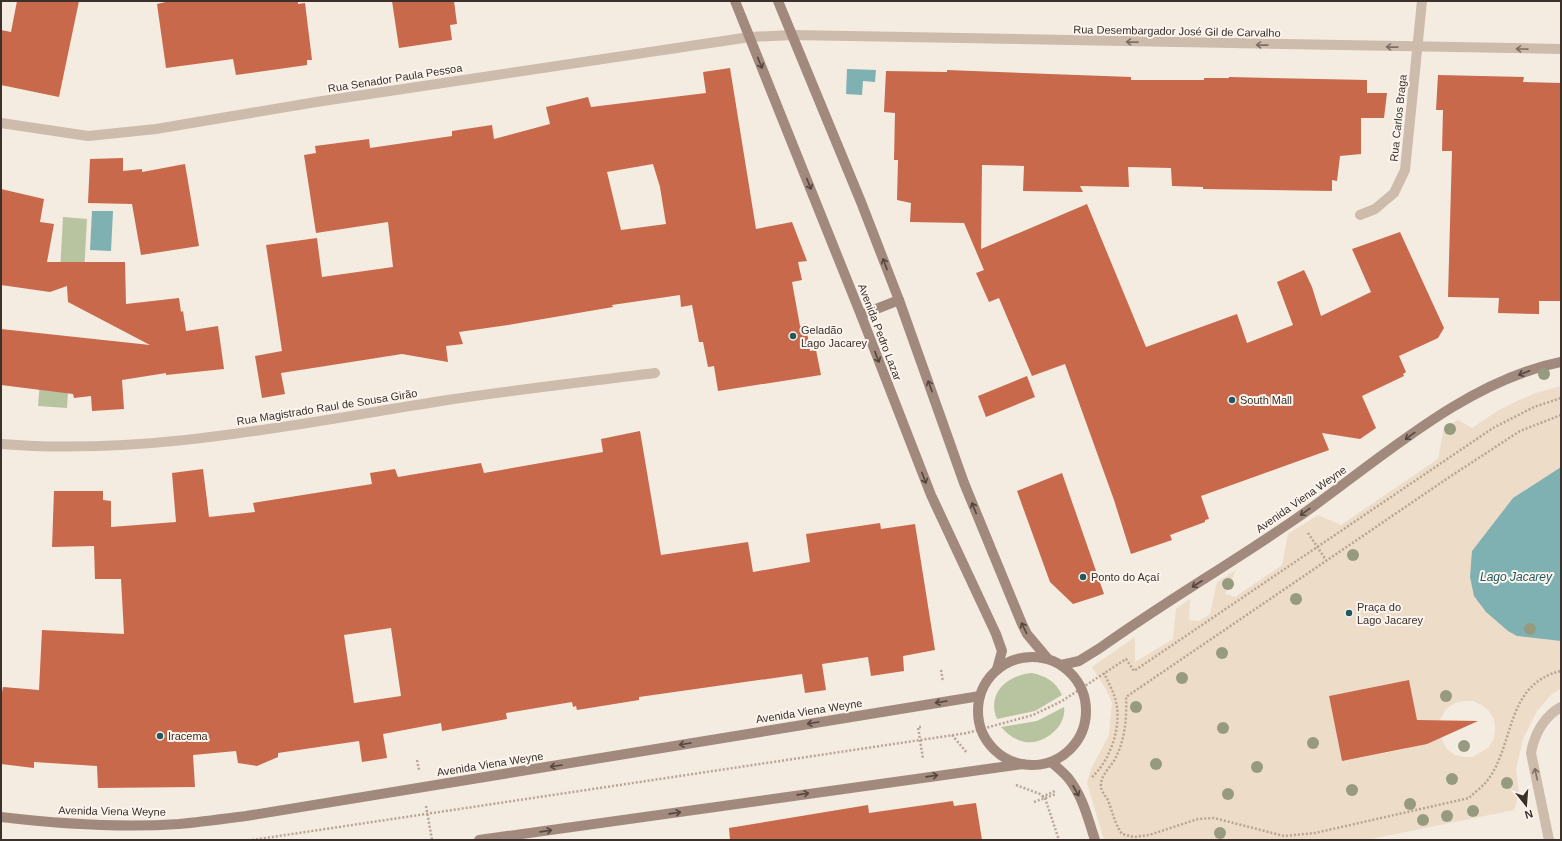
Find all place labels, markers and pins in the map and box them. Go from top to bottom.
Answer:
place label: Geladão Lago Jacarey [801,324,868,349]
marker: Geladão Lago Jacarey [788,331,798,341]
place label: South Mall [1240,394,1292,406]
marker: South Mall [1227,395,1237,405]
place label: Ponto do Açaí [1091,571,1160,583]
marker: Ponto do Açaí [1078,572,1088,582]
place label: Praça do Lago Jacarey [1357,601,1424,626]
marker: Praça do Lago Jacarey [1344,608,1354,618]
place label: Iracema [168,730,209,742]
marker: Iracema [155,731,165,741]

